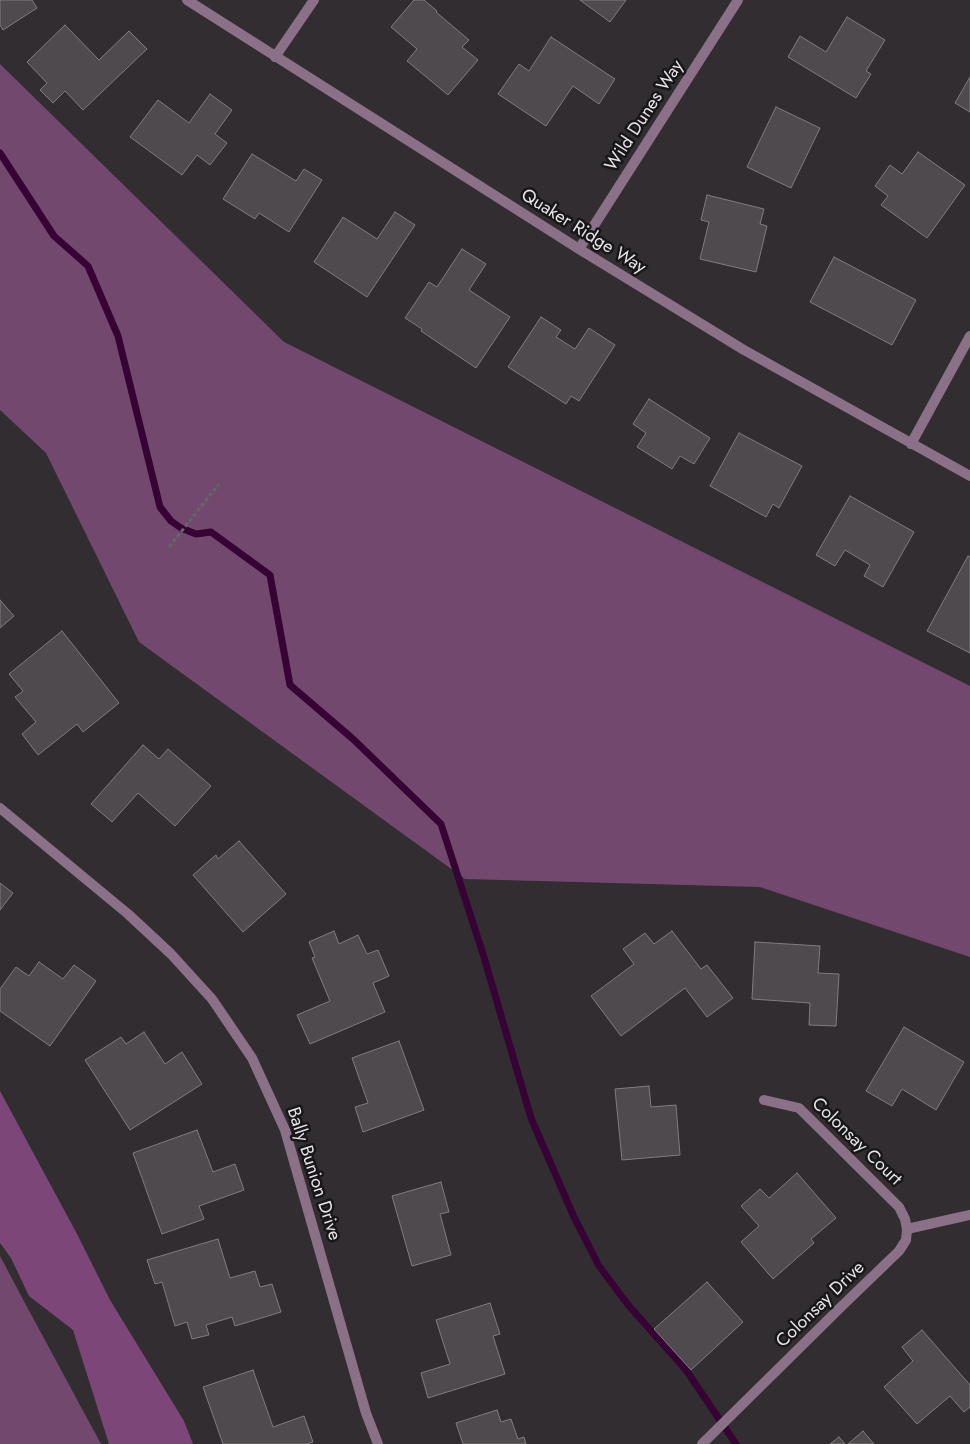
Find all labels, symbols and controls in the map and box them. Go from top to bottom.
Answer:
street label: Wild Dunes Way [601,56,689,176]
street label: Quaker Ridge Way [517,185,649,279]
street label: Colonsay Court [806,1094,906,1190]
street label: Bally Bunion Drive [281,1105,345,1243]
street label: Colonsay Drive [772,1257,870,1353]

